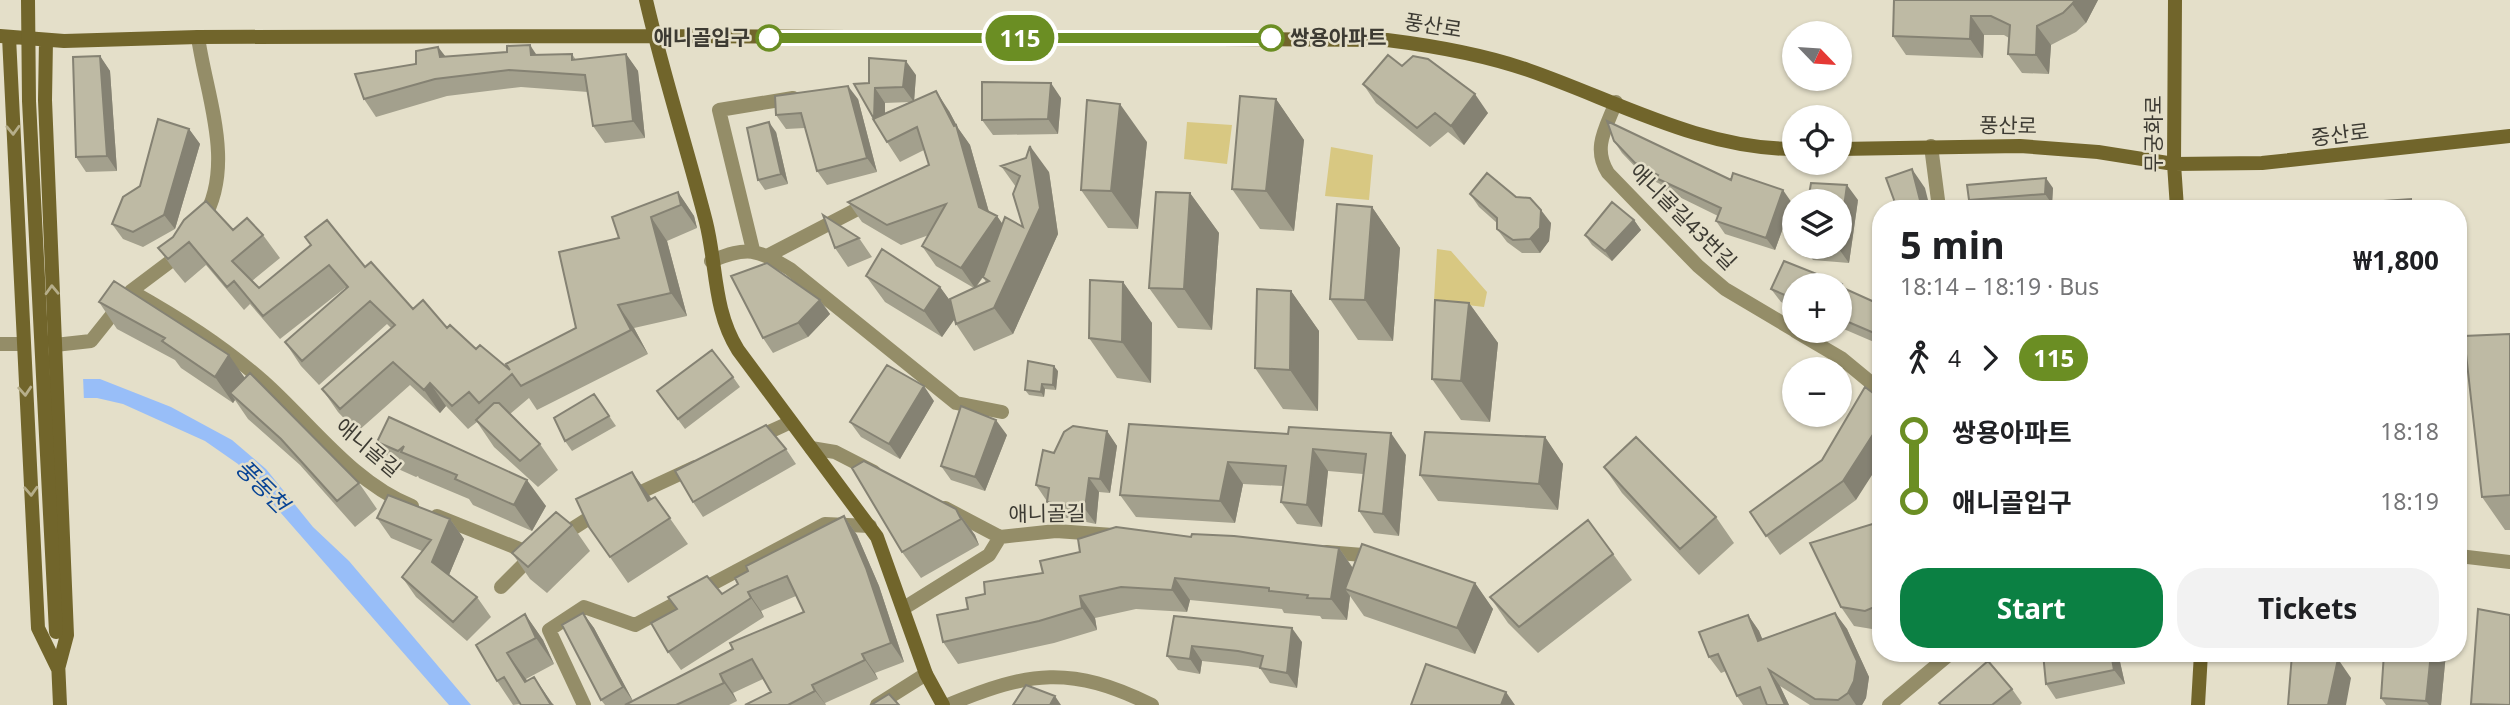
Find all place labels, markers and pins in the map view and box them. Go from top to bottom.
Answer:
place label: 애니골입구 [653,23,750,51]
place label: 쌍용아파트 [1290,23,1387,51]
marker: 애니골입구 [756,25,782,51]
marker: 쌍용아파트 [1258,25,1284,51]

